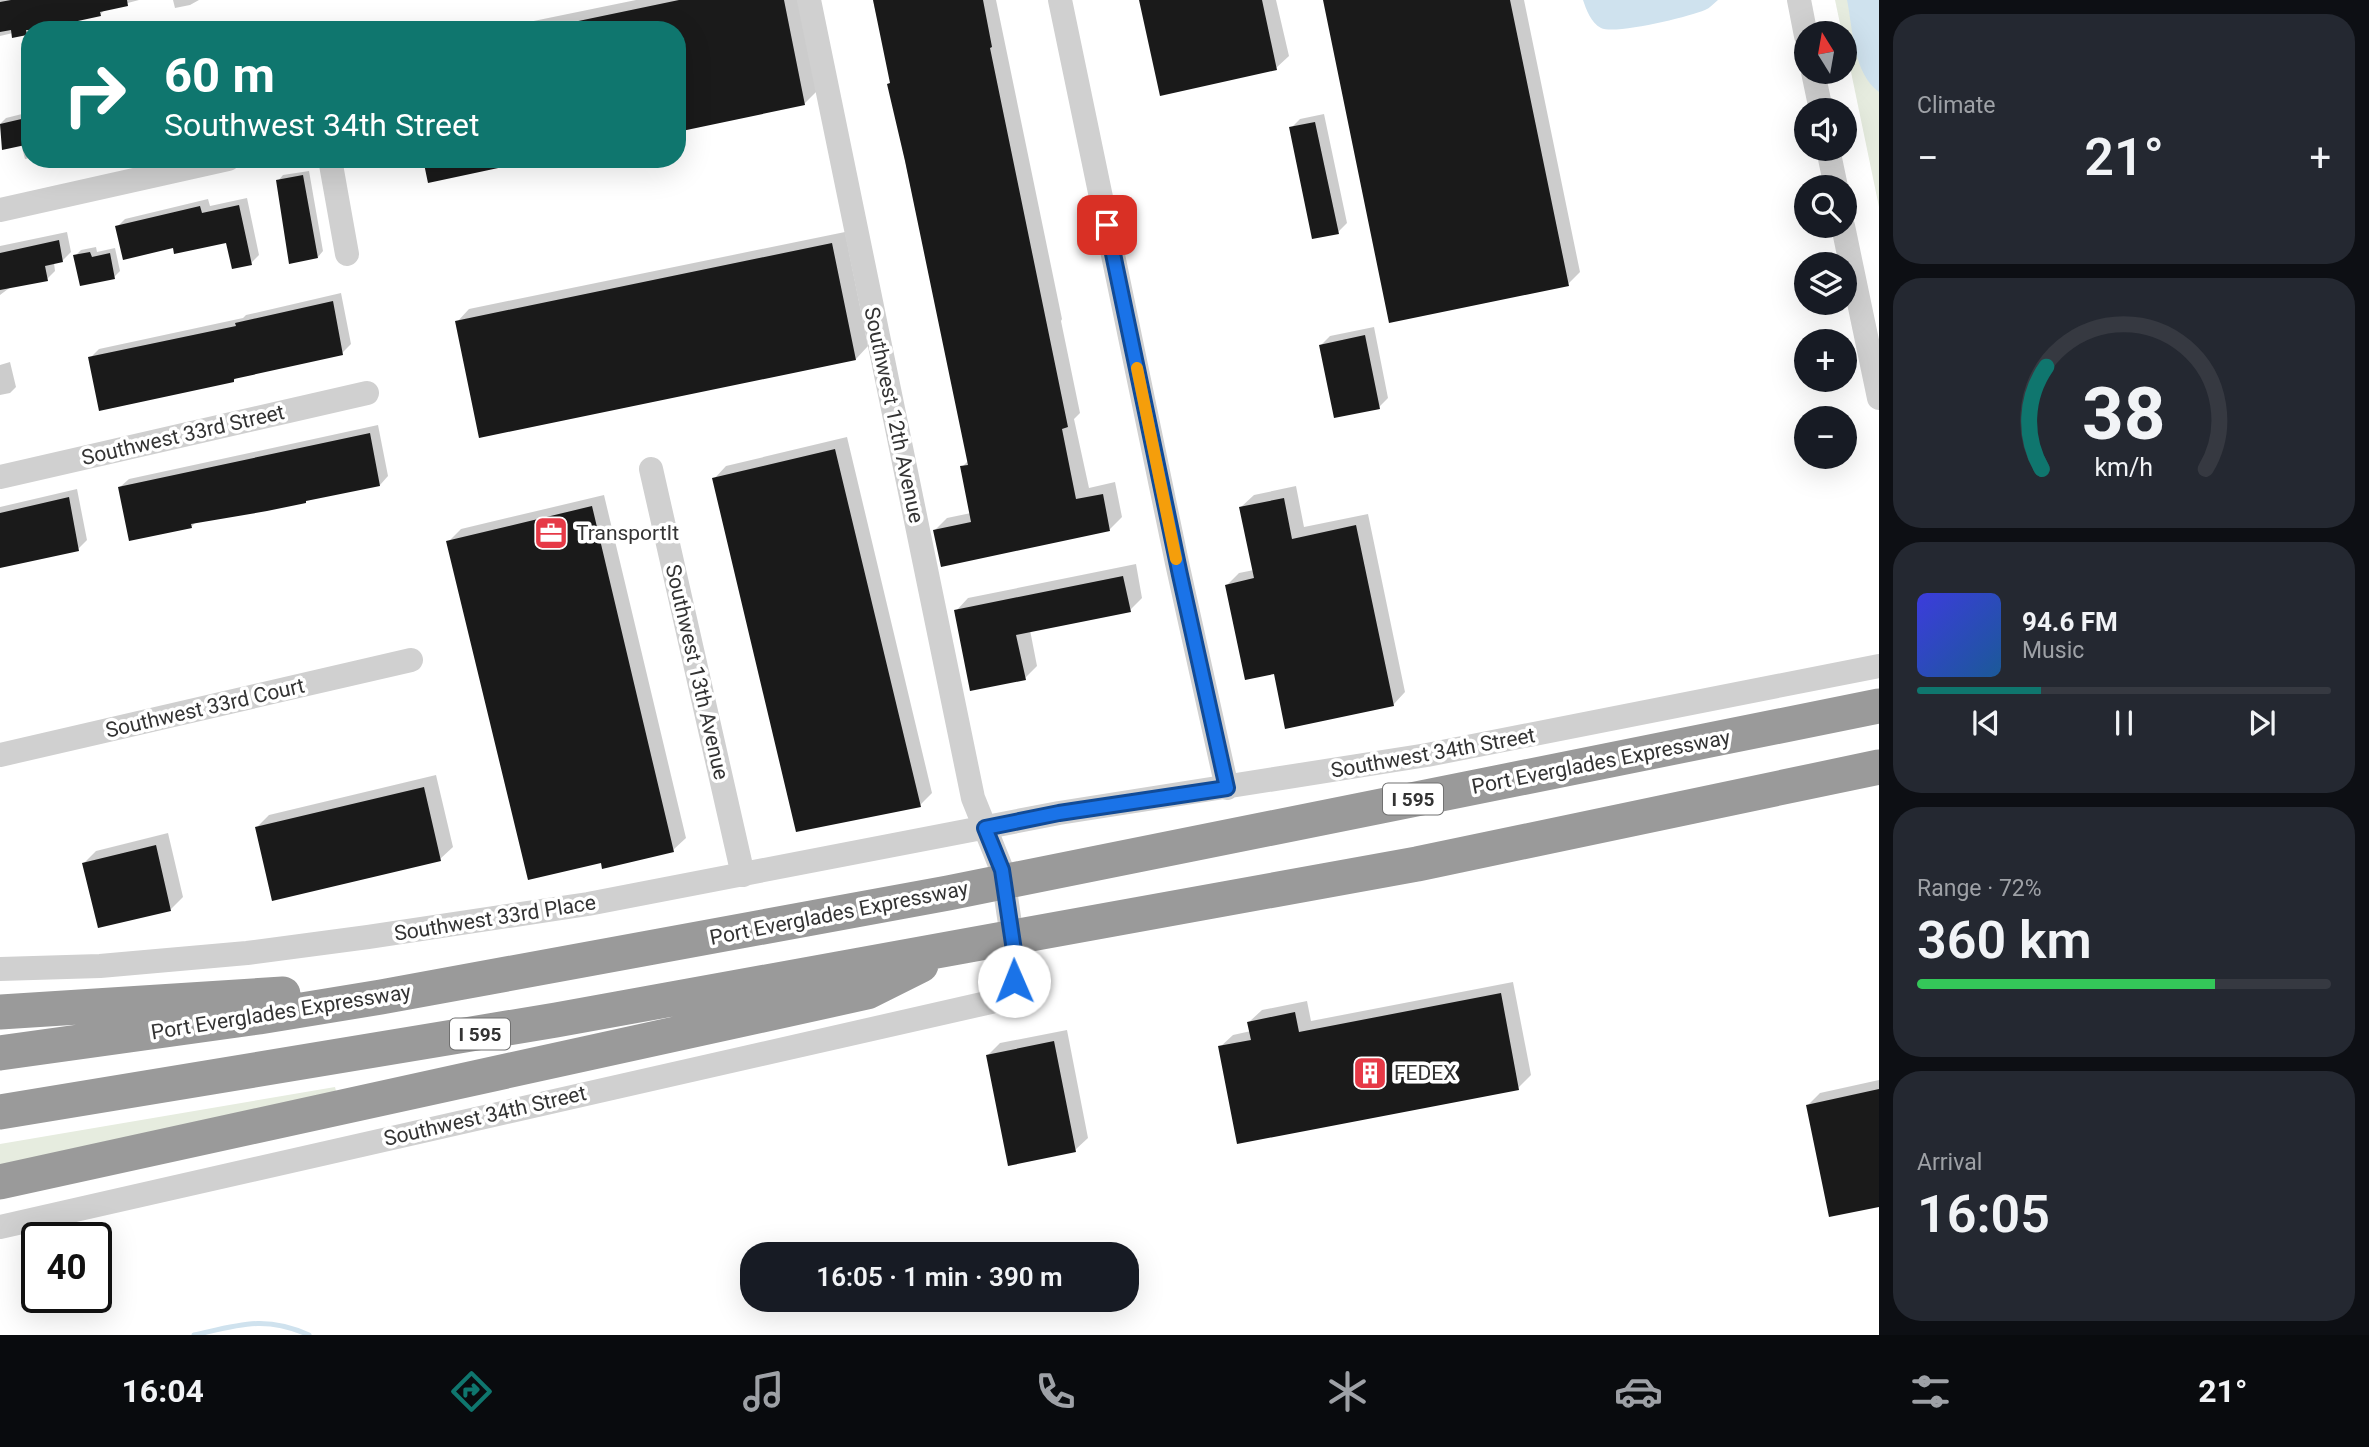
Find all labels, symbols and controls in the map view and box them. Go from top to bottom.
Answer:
north arrow [1794,21,1857,84]
map controls [1794,21,1857,469]
text: 60 m [164,47,275,104]
icon: right [49,49,140,140]
text: Climate [1917,92,1996,119]
button: sound [1794,98,1857,161]
text: Southwest 34th Street [164,106,479,144]
text: 21° [2084,127,2164,188]
text: − [1917,136,1939,180]
text: + [2309,136,2331,180]
button: search [1794,175,1857,238]
pin [1077,195,1137,255]
icon: arrive [1088,206,1126,244]
button: layers [1794,252,1857,315]
street label: Southwest 12th Avenue [859,305,929,525]
button: + [1794,329,1857,392]
text: 38 [2082,372,2166,458]
street label: Southwest 33rd Street [79,400,287,470]
button: − [1794,406,1857,469]
text: km/h [2095,453,2153,482]
office icon: TransportIt [532,514,570,552]
place label: TransportIt [576,521,679,545]
street label: Southwest 13th Avenue [661,562,733,782]
text: 94.6 FM [2022,607,2118,637]
text: Music [2022,637,2084,664]
street label: Southwest 33rd Court [103,673,307,743]
icon: previous [1967,704,2005,742]
icon: pause [2105,704,2143,742]
icon: next [2243,704,2281,742]
street label: Southwest 34th Street [1329,723,1537,783]
street label: Port Everglades Expressway [1470,725,1732,799]
road number: I 595 [1383,784,1443,814]
text: Range · 72% [1917,875,2042,902]
street label: Port Everglades Expressway [708,876,970,950]
street label: Southwest 33rd Place [392,890,598,946]
text: 360 km [1917,910,2092,971]
position arrow [977,944,1051,1018]
street label: Port Everglades Expressway [149,980,413,1044]
road number: I 595 [450,1018,510,1050]
building icon: FEDEX [1351,1054,1389,1092]
place label: FEDEX [1394,1061,1456,1085]
street label: Southwest 34th Street [381,1081,589,1151]
text: Arrival [1917,1149,1982,1176]
text: 16:05 [1917,1184,2050,1245]
speed limit sign: 40 [21,1222,112,1313]
text: 16:05 · 1 min · 390 m [816,1262,1063,1292]
icon: directions [447,1367,496,1416]
icon: music [739,1367,788,1416]
icon: phone [1031,1367,1080,1416]
icon: climate [1323,1367,1372,1416]
icon: car [1614,1367,1663,1416]
icon: filters [1906,1367,1955,1416]
text: 16:04 [121,1372,204,1410]
text: 21° [2198,1372,2247,1410]

